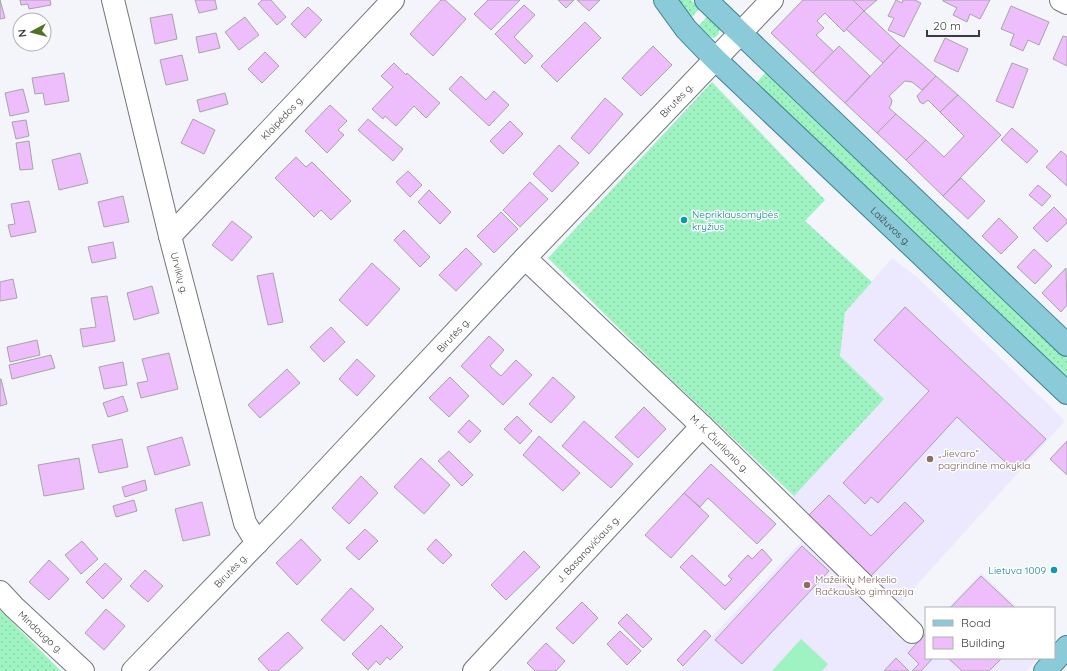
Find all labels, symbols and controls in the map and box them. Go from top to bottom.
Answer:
north arrow [12,12,52,52]
scale bar [927,12,979,38]
text: 20 m [933,18,961,33]
text: N [15,28,30,38]
street label: Birutės g. [657,80,696,120]
street label: Klaipėdos g. [258,92,306,143]
street label: Laižuvos g. [868,204,914,248]
place label: Nepriklausomybės kryžius [692,208,778,233]
marker: Nepriklausomybės kryžius [679,215,689,225]
street label: Urvikių g. [168,251,191,296]
street label: Birutės g. [434,315,472,355]
street label: M. K. Čiurlionio g. [687,412,752,475]
place label: „Jievaro“ pagrindinė mokykla [938,447,1030,472]
marker: „Jievaro“ pagrindinė mokykla [925,454,935,464]
street label: J. Basanavičiaus g. [553,512,622,585]
street label: Birutės g. [211,550,250,590]
place label: Lietuva 1009 [989,564,1046,577]
marker: Lietuva 1009 [1049,565,1059,575]
place label: Mažeikių Merkelio Račkausko gimnazija [815,573,914,598]
marker: Mažeikių Merkelio Račkausko gimnazija [802,580,812,590]
legend [925,607,1055,659]
street label: Mindaugo g. [16,608,66,656]
text: Road [961,615,991,630]
text: Building [961,635,1005,650]

